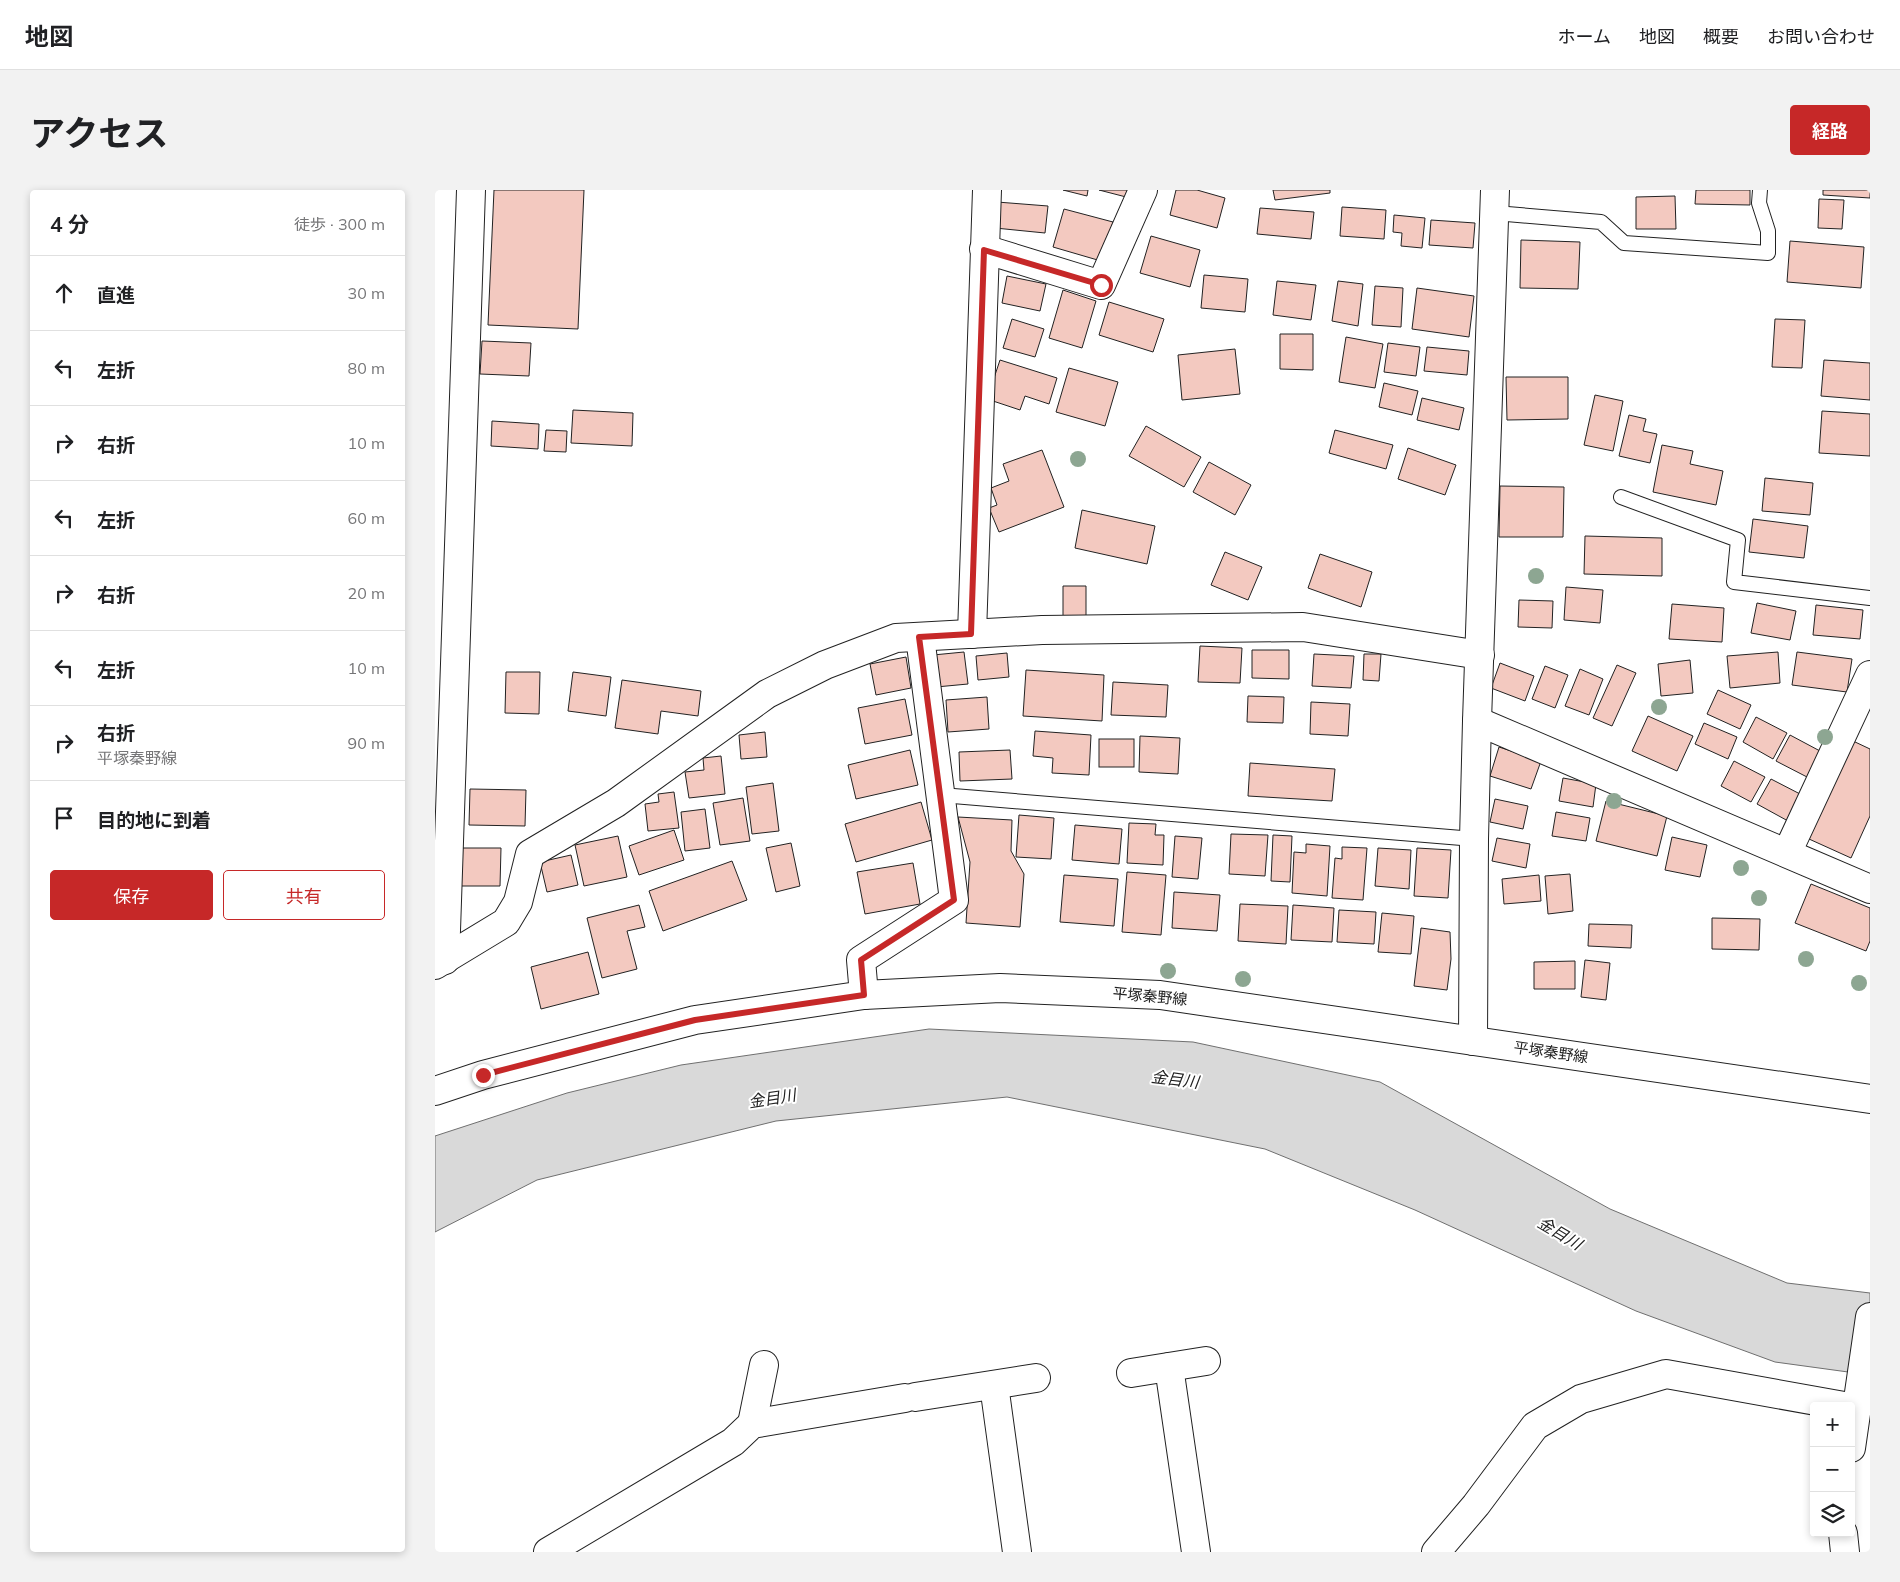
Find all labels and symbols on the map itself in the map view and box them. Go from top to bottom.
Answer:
route start [1090,274,1113,297]
street label: 平塚秦野線 [1112,983,1188,1009]
street label: 平塚秦野線 [1513,1037,1589,1067]
route end [472,1064,495,1087]
water label: 金目川 [1150,1066,1202,1092]
water label: 金目川 [747,1084,799,1112]
water label: 金目川 [1534,1212,1587,1255]

